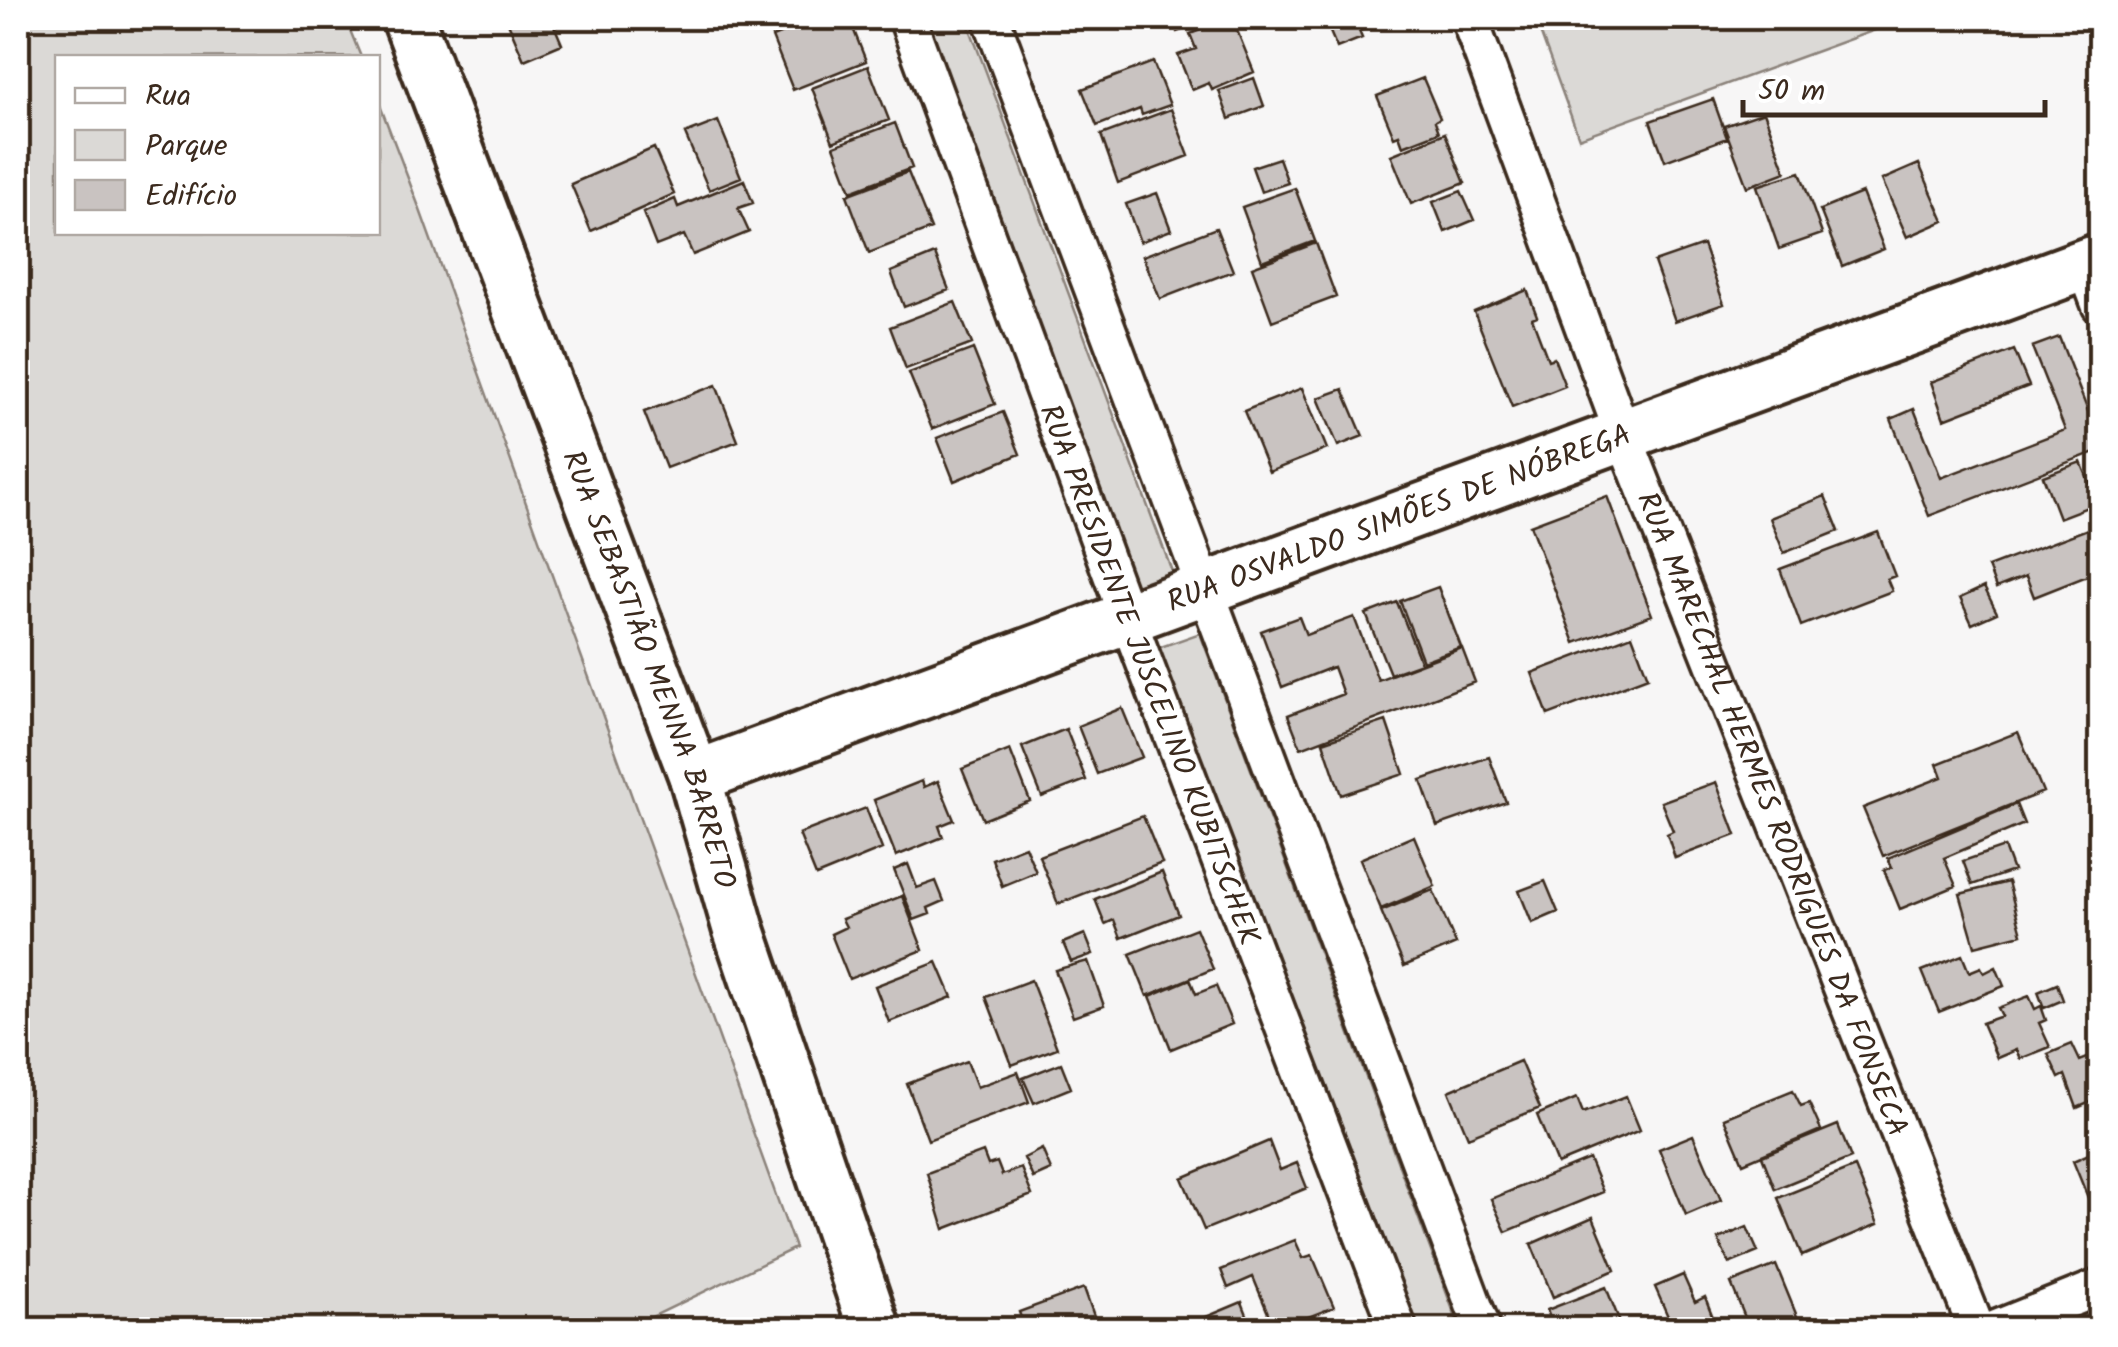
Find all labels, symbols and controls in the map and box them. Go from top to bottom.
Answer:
legend [55,55,380,235]
scale bar [1743,55,2046,117]
text: 50 m [1758,68,1825,116]
text: Rua [145,73,191,121]
text: Parque [145,123,227,171]
text: Edifício [145,173,237,221]
street label: RUA PRESIDENTE JUSCELINO KUBITSCHEK [1025,398,1272,953]
street label: RUA OSVALDO SIMÕES DE NÓBREGA [1160,412,1638,627]
street label: RUA SEBASTIÃO MENNA BARRETO [548,444,748,895]
street label: RUA MARECHAL HERMES RODRIGUES DA FONSECA [1622,485,1920,1144]

